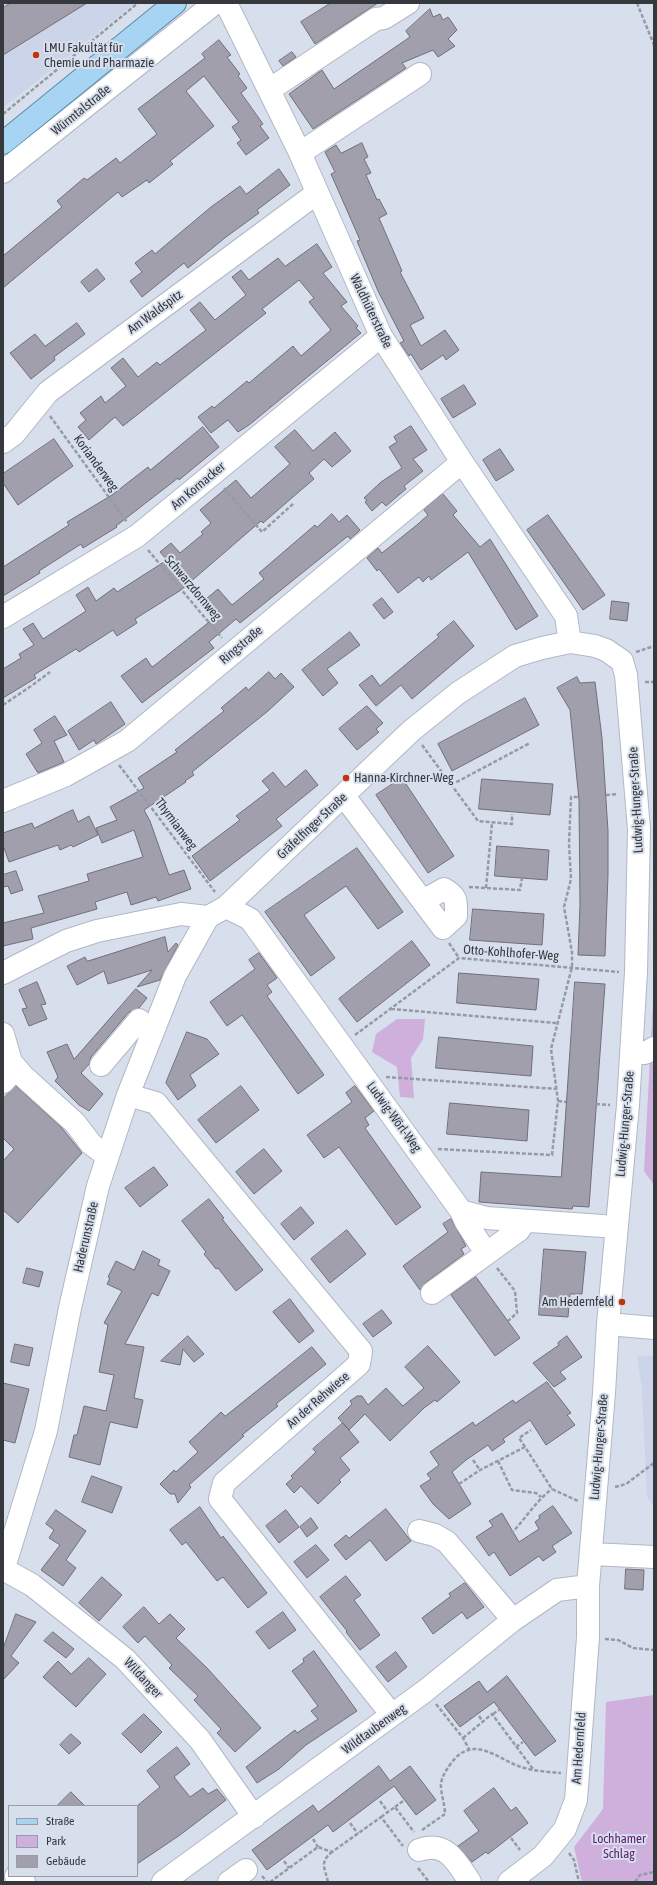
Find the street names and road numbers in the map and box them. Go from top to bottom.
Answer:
street label: Würmtalstraße [48,81,114,139]
street label: Waldhüterstraße [346,271,396,351]
street label: Am Waldspitz [124,287,186,337]
street label: Korianderweg [70,432,122,494]
street label: Am Kornacker [168,459,228,513]
street label: Schwarzdornweg [161,552,225,624]
street label: Ringstraße [216,623,266,667]
street label: Ludwig-Hunger-Straße [625,746,647,854]
street label: Gräfelfinger Straße [274,790,350,862]
street label: Thymianweg [151,795,201,853]
street label: Otto-Kohlhofer-Weg [463,942,559,964]
street label: Ludwig-Hunger-Straße [613,1070,637,1178]
street label: Ludwig-Wörl-Weg [363,1079,425,1155]
street label: Haderunstraße [70,1200,102,1274]
street label: An der Rehwiese [283,1369,353,1431]
street label: Ludwig-Hunger-Straße [587,1393,611,1501]
street label: Wildanger [120,1655,166,1701]
street label: Wildtaubenweg [339,1701,409,1757]
street label: Am Hedernfeld [569,1712,589,1784]

